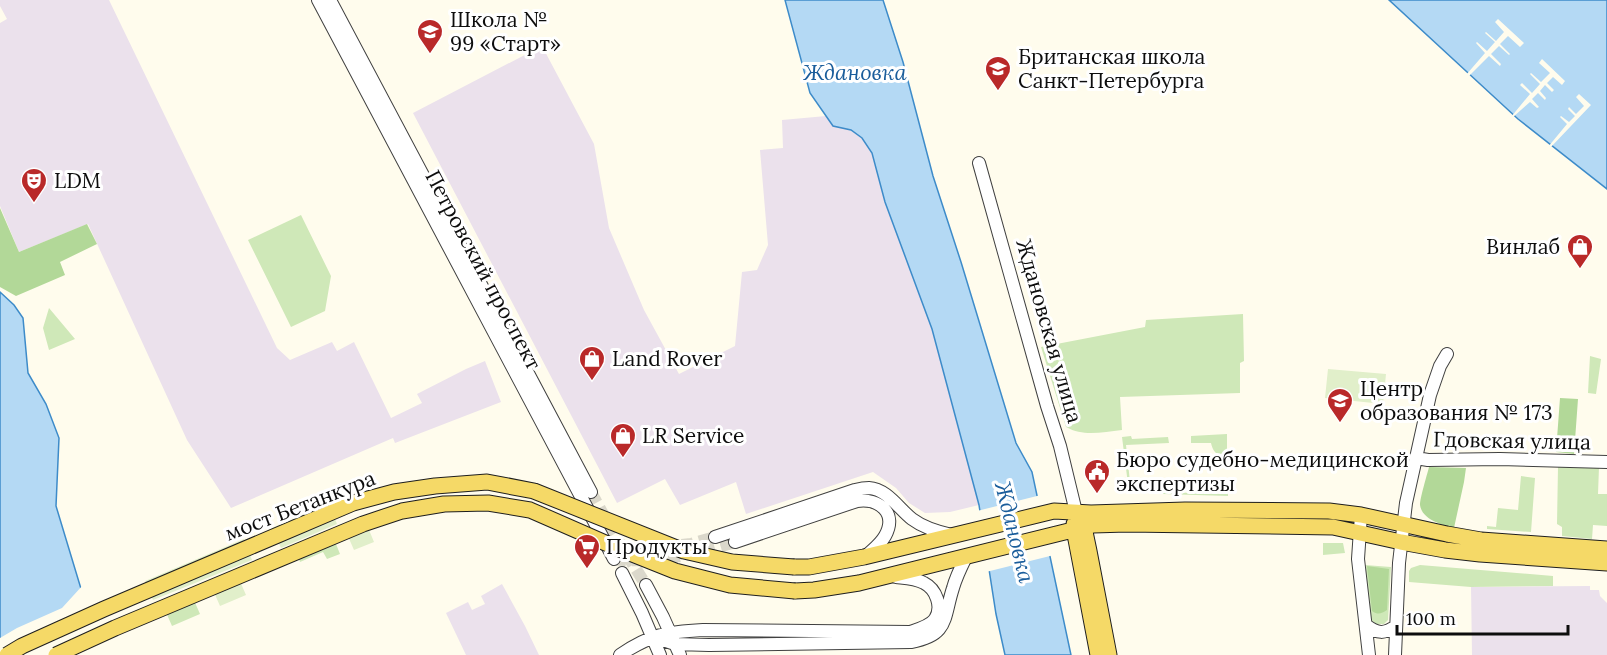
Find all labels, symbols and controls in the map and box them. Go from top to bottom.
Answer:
place label: Школа № 99 «Старт» [450,6,561,57]
school or university icon: Школа № 99 «Старт» [415,17,445,55]
place label: Британская школа Санкт-Петербурга [1018,43,1206,94]
school or university icon: Британская школа Санкт-Петербурга [983,54,1013,92]
water label: Ждановка [802,58,907,86]
street label: Петровский проспект [419,165,548,374]
theatre icon: LDM [19,166,49,204]
place label: LDM [54,167,101,194]
shop icon: Винлаб [1565,232,1595,270]
place label: Винлаб [1486,233,1560,260]
street label: Ждановская улица [1010,236,1089,426]
shop icon: Land Rover [577,344,607,382]
place label: Land Rover [612,345,722,372]
place label: Центр образования № 173 [1360,375,1553,426]
school or university icon: Центр образования № 173 [1325,386,1355,424]
shop icon: LR Service [608,421,638,459]
place label: LR Service [642,422,744,449]
street label: Гдовская улица [1433,426,1591,455]
place label: Бюро судебно-медицинской экспертизы [1116,446,1409,497]
public building icon: Бюро судебно-медицинской экспертизы [1082,457,1112,495]
street label: мост Бетанкура [221,464,379,547]
water label: Ждановка [989,478,1041,586]
supermarket icon: Продукты [572,532,602,570]
place label: Продукты [606,533,708,560]
scale bar [1397,598,1568,636]
text: 100 m [1406,607,1456,630]

